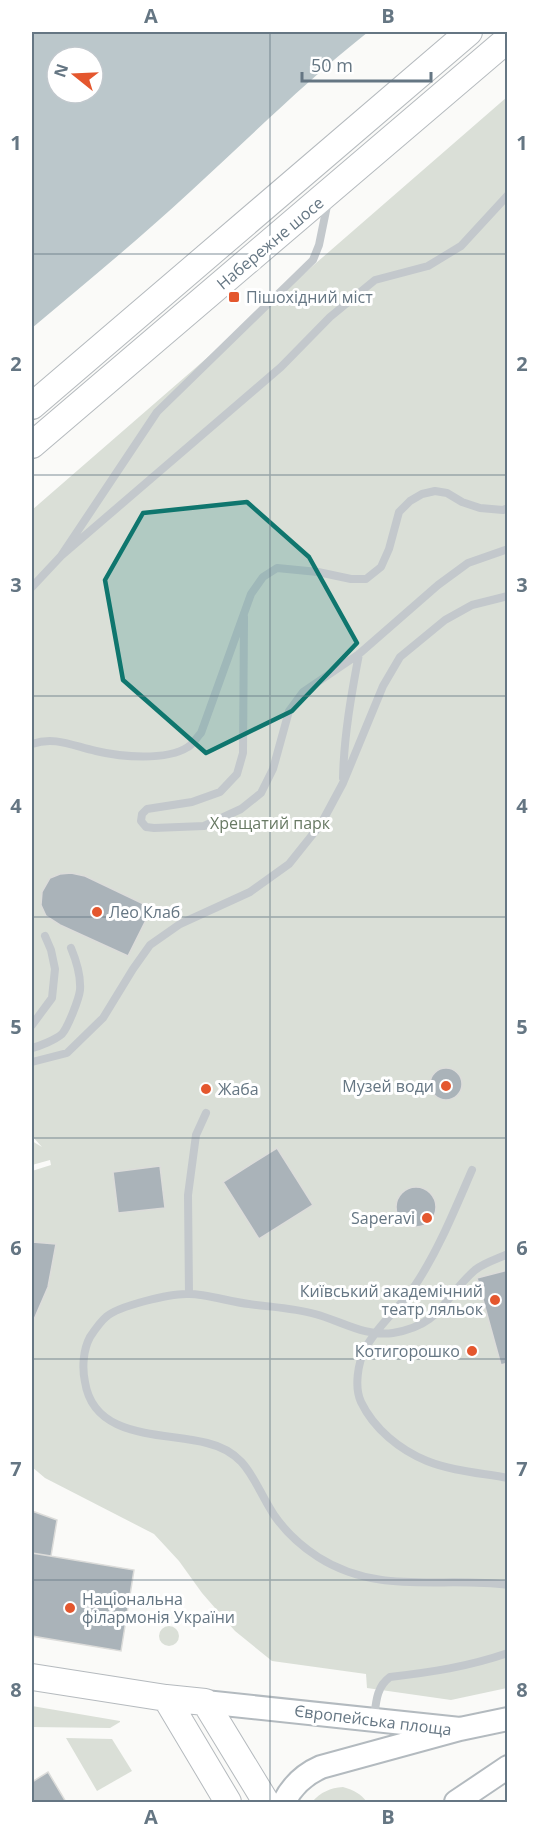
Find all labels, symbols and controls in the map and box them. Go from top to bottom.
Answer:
text: A [144,2,158,29]
text: B [381,2,395,29]
north arrow [45,45,105,105]
scale bar [302,45,431,83]
text: 50 m [311,53,353,77]
text: N [48,61,73,80]
text: 1 [10,129,22,156]
text: 1 [516,129,528,156]
street label: Набережне шосе [212,192,328,294]
place label: Пішохідний міст [246,286,373,308]
marker: Пішохідний міст [227,290,241,304]
text: 2 [10,350,22,377]
text: 2 [516,350,528,377]
text: 3 [10,571,22,598]
text: 3 [516,571,528,598]
text: 4 [10,792,22,819]
text: 4 [516,792,528,819]
park label: Хрещатий парк [210,812,331,834]
place label: Лео Клаб [109,901,180,923]
marker: Лео Клаб [90,905,104,919]
text: 5 [10,1013,22,1040]
text: 5 [516,1013,528,1040]
place label: Музей води [342,1075,434,1097]
place label: Жаба [218,1078,259,1100]
marker: Музей води [439,1079,453,1093]
marker: Жаба [199,1082,213,1096]
place label: Saperavi [351,1207,415,1229]
marker: Saperavi [420,1211,434,1225]
text: 6 [10,1234,22,1261]
text: 6 [516,1234,528,1261]
place label: Київський академічний театр ляльок [300,1280,484,1320]
marker: Київський академічний театр ляльок [488,1293,502,1307]
place label: Котигорошко [355,1340,460,1362]
marker: Котигорошко [465,1344,479,1358]
text: 7 [10,1455,22,1482]
text: 7 [516,1455,528,1482]
place label: Національна філармонія України [82,1588,235,1628]
marker: Національна філармонія України [63,1601,77,1615]
text: 8 [10,1676,22,1703]
text: 8 [516,1676,528,1703]
street label: Європейська площа [293,1699,453,1741]
text: A [144,1803,158,1830]
text: B [381,1803,395,1830]

